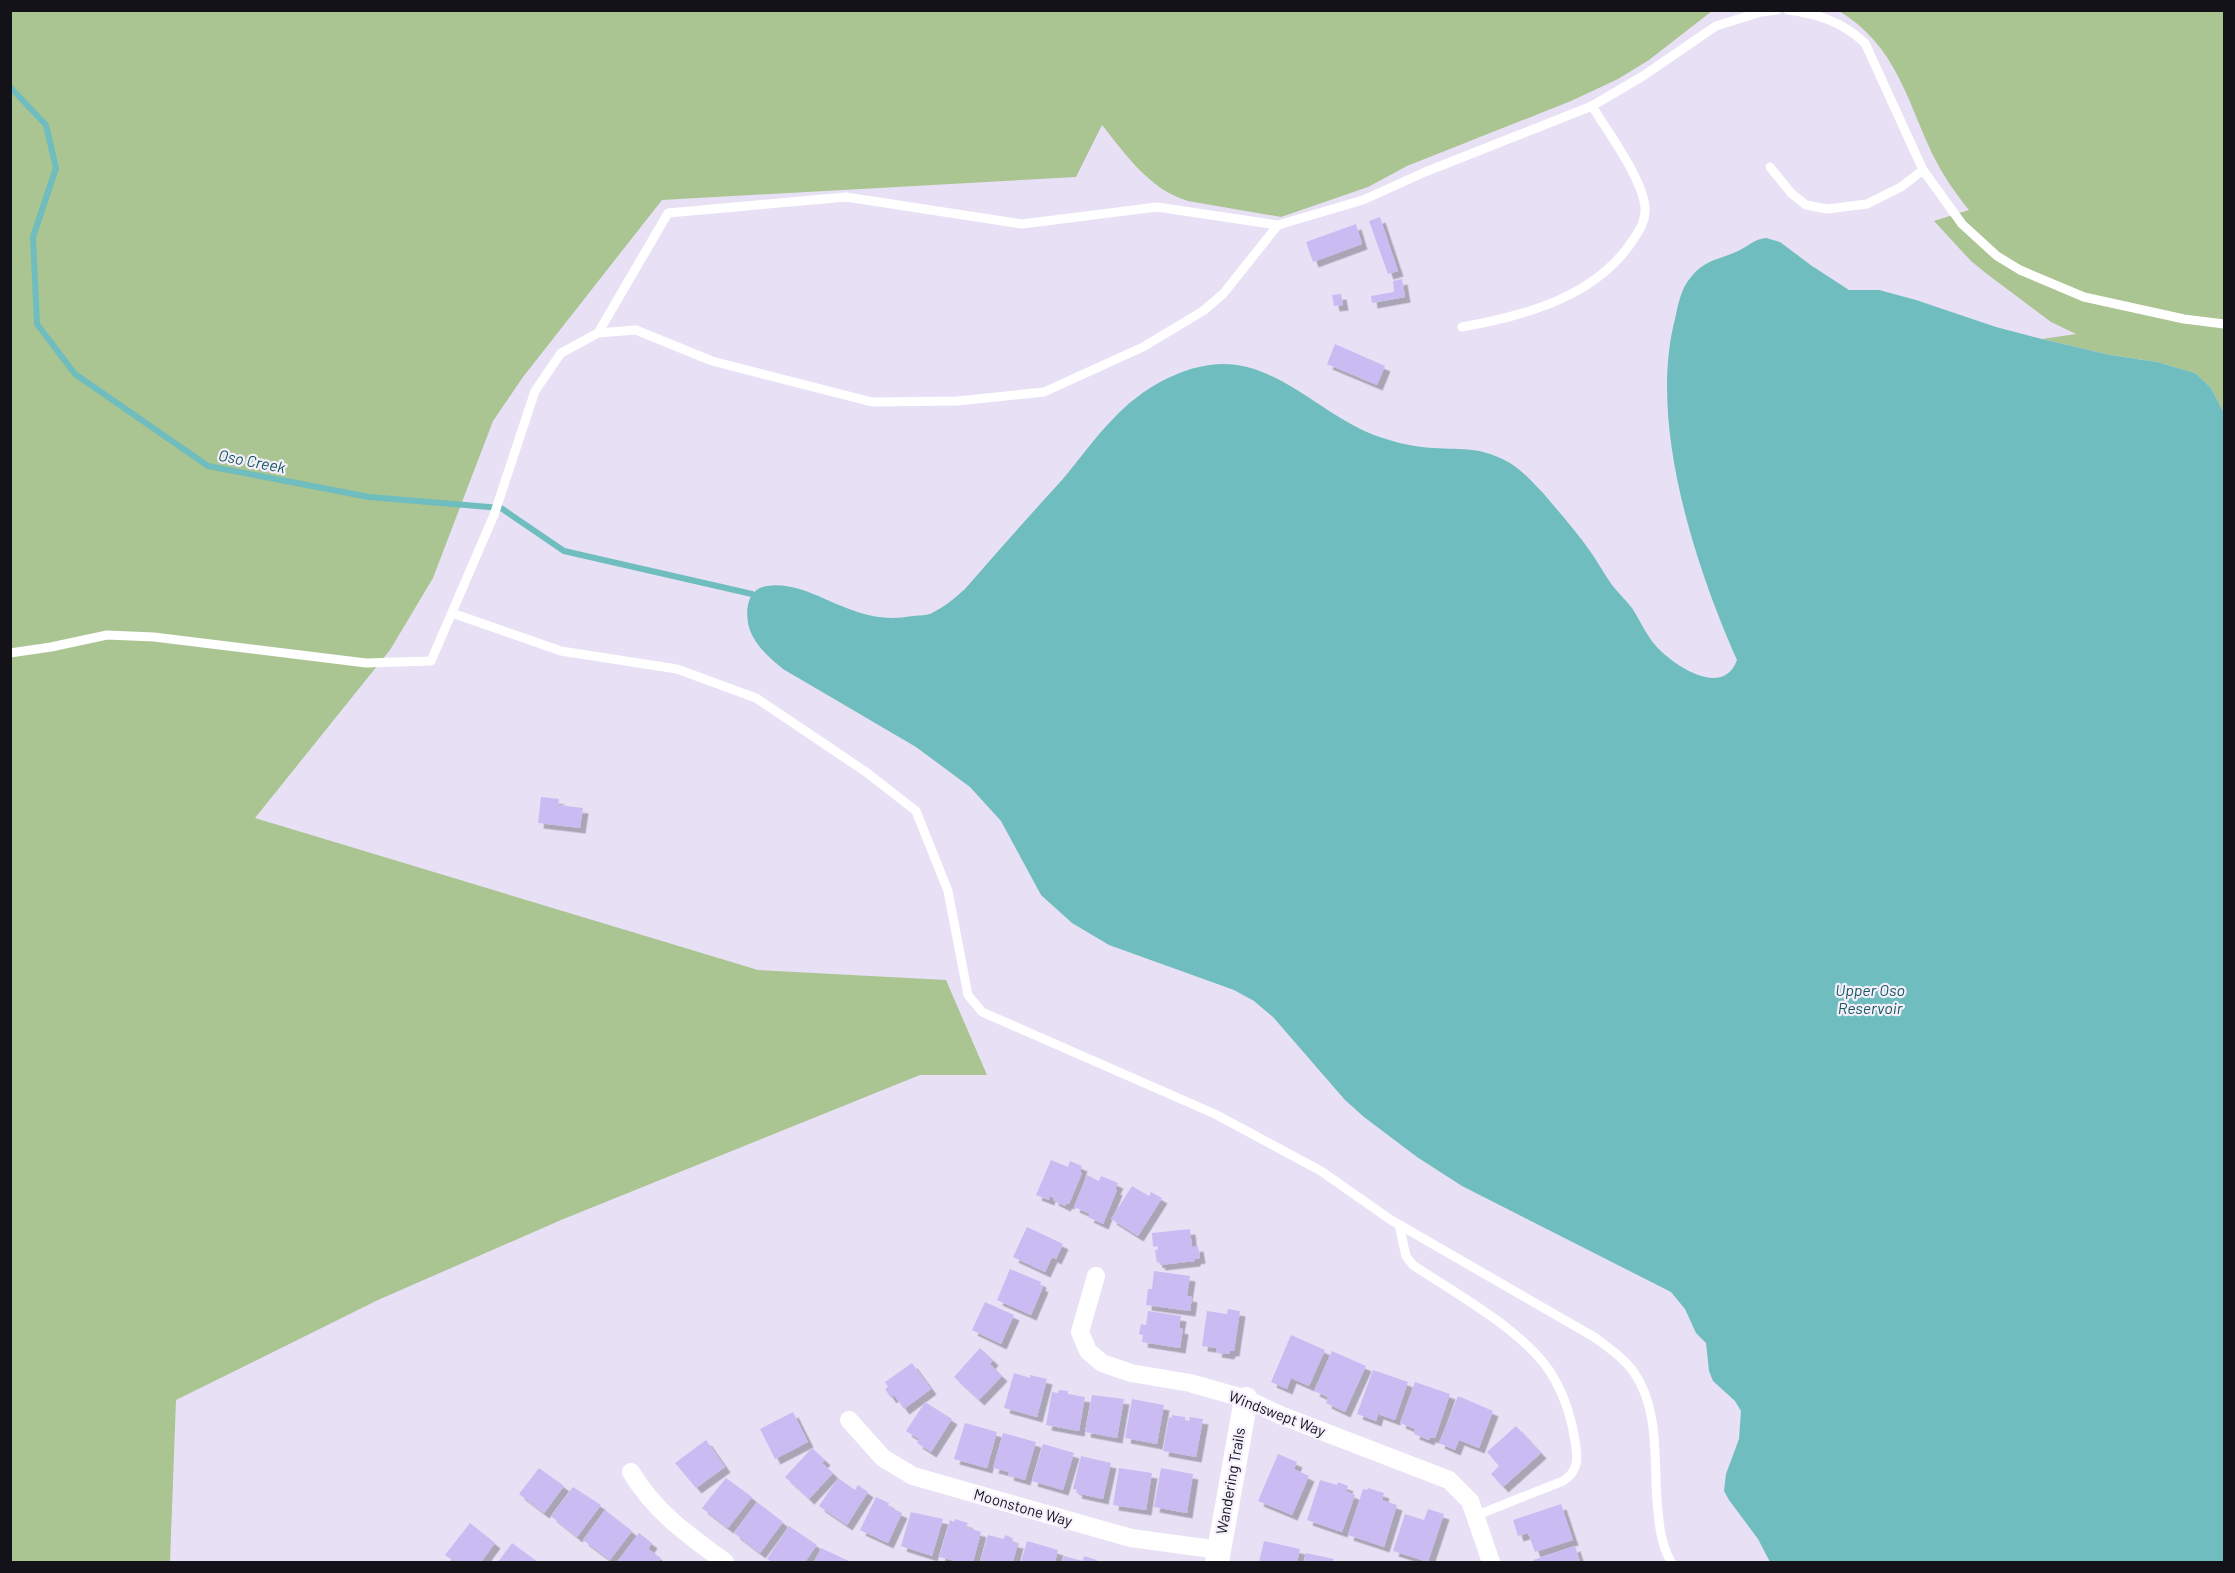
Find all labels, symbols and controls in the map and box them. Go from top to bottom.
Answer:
water label: Oso Creek [217,445,287,476]
water label: Upper Oso Reservoir [1835,980,1905,1017]
street label: Windswept Way [1226,1386,1328,1440]
street label: Wandering Trails [1212,1426,1248,1536]
street label: Moonstone Way [972,1484,1075,1530]

